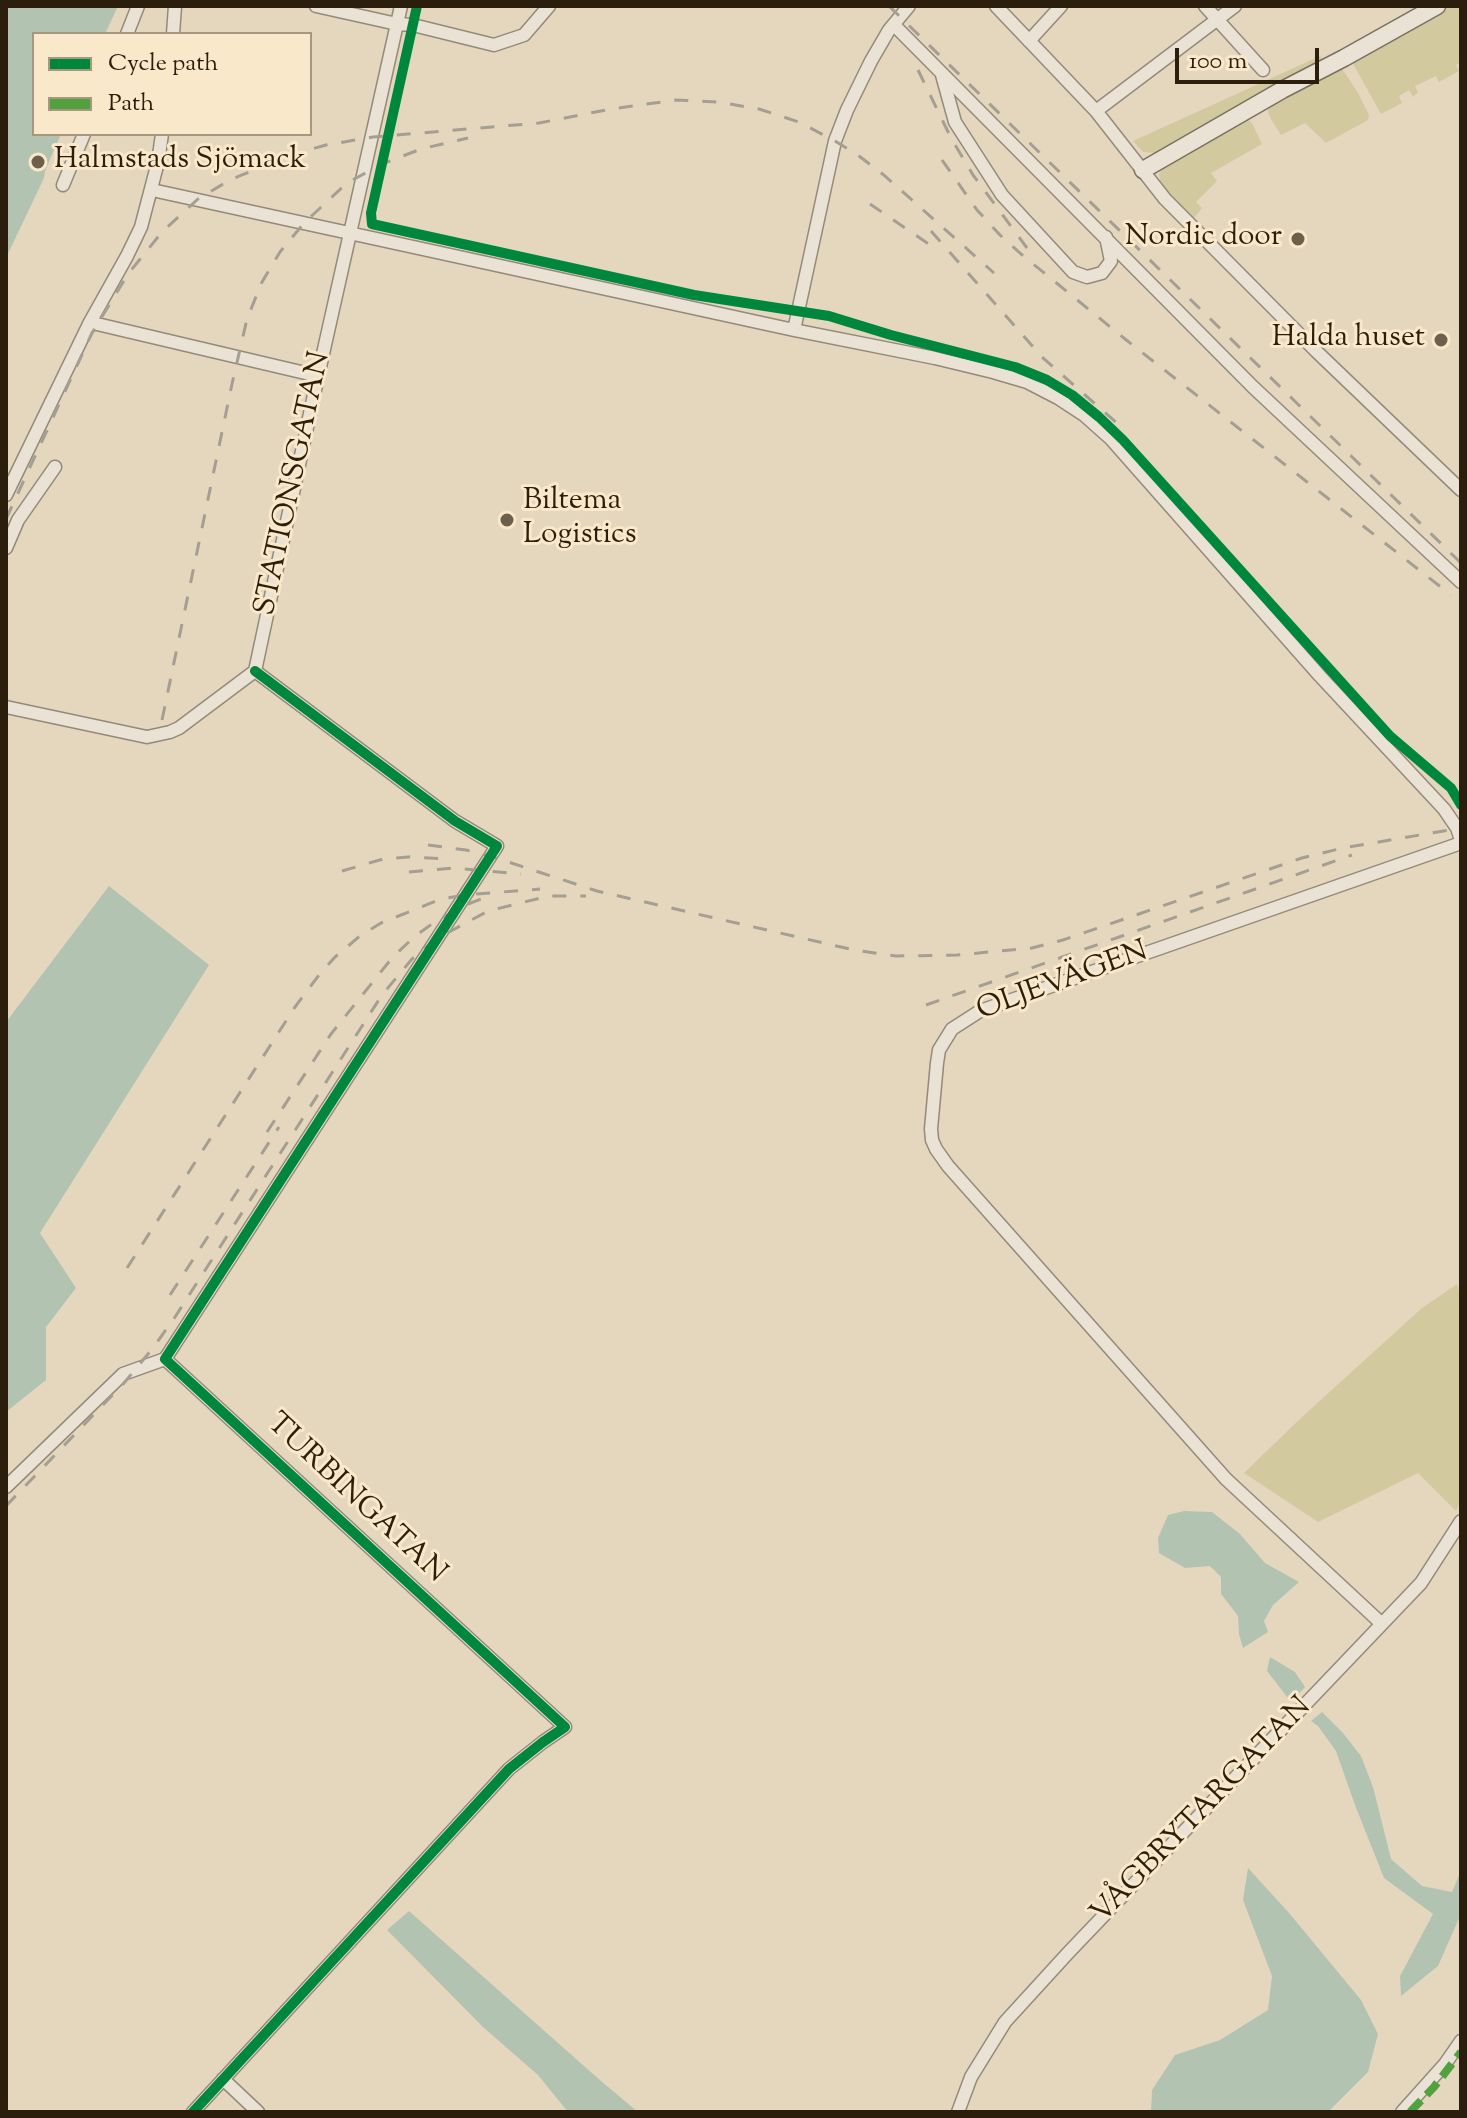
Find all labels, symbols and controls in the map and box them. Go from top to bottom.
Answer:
legend [32,32,312,136]
scale bar [1179,32,1323,82]
text: 100 m [1189,45,1247,79]
text: Cycle path [108,47,218,81]
text: Path [108,87,154,121]
place label: Halmstads Sjömack [54,144,306,180]
marker: Halmstads Sjömack [29,153,47,171]
place label: Nordic door [1125,221,1282,257]
marker: Nordic door [1289,230,1307,248]
place label: Halda huset [1272,322,1425,358]
marker: Halda huset [1432,331,1450,349]
street label: STATIONSGATAN [249,349,341,619]
place label: Biltema Logistics [523,485,636,556]
marker: Biltema Logistics [498,511,516,529]
street label: OLJEVÄGEN [973,935,1153,1031]
street label: TURBINGATAN [258,1407,452,1593]
street label: VÅGBRYTARGATAN [1085,1691,1321,1933]

